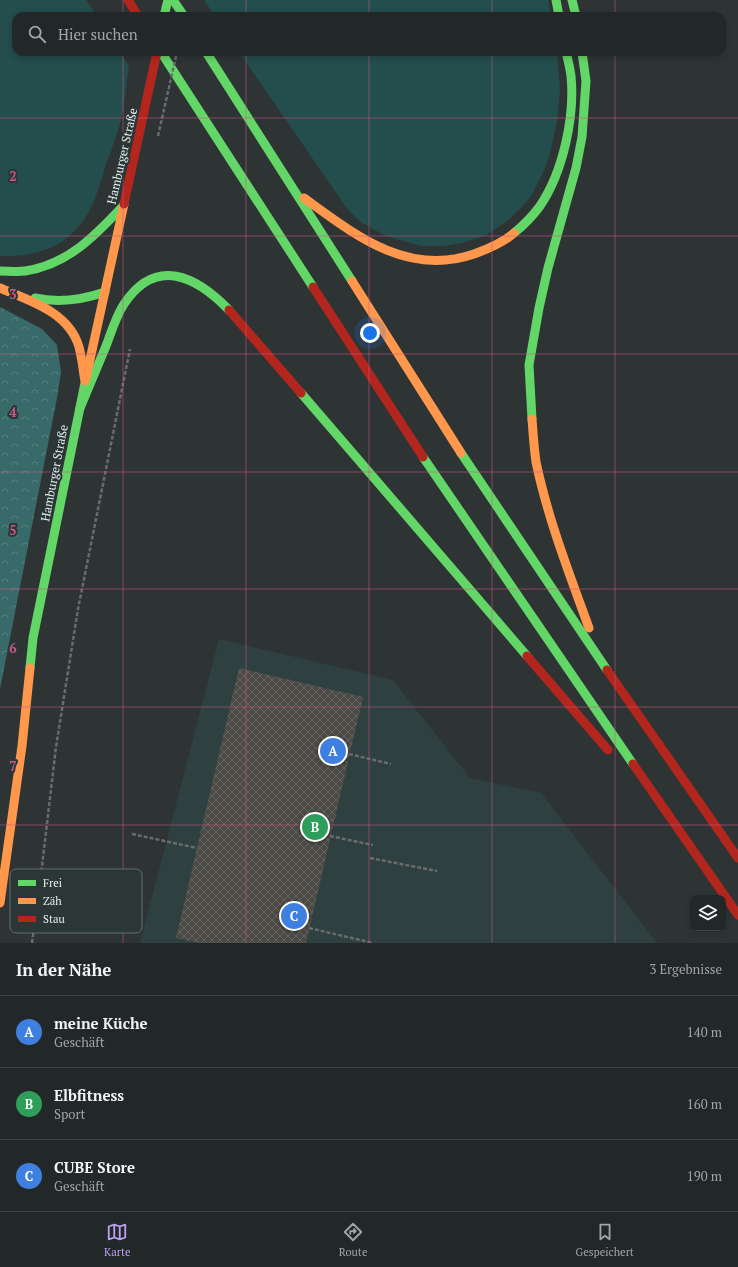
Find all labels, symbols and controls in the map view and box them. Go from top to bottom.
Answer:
search box [12,12,726,56]
icon: search [26,23,48,45]
text: Hier suchen [58,24,138,44]
street label: Hamburger Straße [104,106,140,206]
text: 2 [9,167,17,185]
text: 3 [9,285,17,303]
your location [360,323,380,343]
text: 4 [9,403,17,421]
street label: Hamburger Straße [37,423,71,523]
text: 5 [9,521,17,539]
text: 6 [9,639,17,657]
pin: A [320,736,346,766]
text: 7 [9,757,17,775]
pin: B [302,812,328,842]
legend [10,869,142,933]
text: Frei [43,876,62,890]
text: Zäh [43,894,62,908]
map controls [690,895,726,931]
button: layers [690,895,726,931]
pin: C [281,901,307,931]
text: Stau [43,912,66,926]
text: In der Nähe [16,958,111,981]
text: 3 Ergebnisse [649,960,722,978]
text: meine Küche [54,1013,148,1033]
text: A [24,1023,34,1041]
text: 140 m [687,1023,722,1041]
text: Geschäft [54,1033,105,1051]
text: Elbfitness [54,1085,124,1105]
text: B [25,1095,33,1113]
text: 160 m [687,1095,722,1113]
text: Sport [54,1105,85,1123]
text: CUBE Store [54,1157,135,1177]
text: C [25,1167,33,1185]
text: 190 m [687,1167,722,1185]
text: Geschäft [54,1177,105,1195]
tab: Karte [104,1221,131,1259]
tab: Route [339,1221,367,1259]
tab: Gespeichert [576,1221,634,1259]

